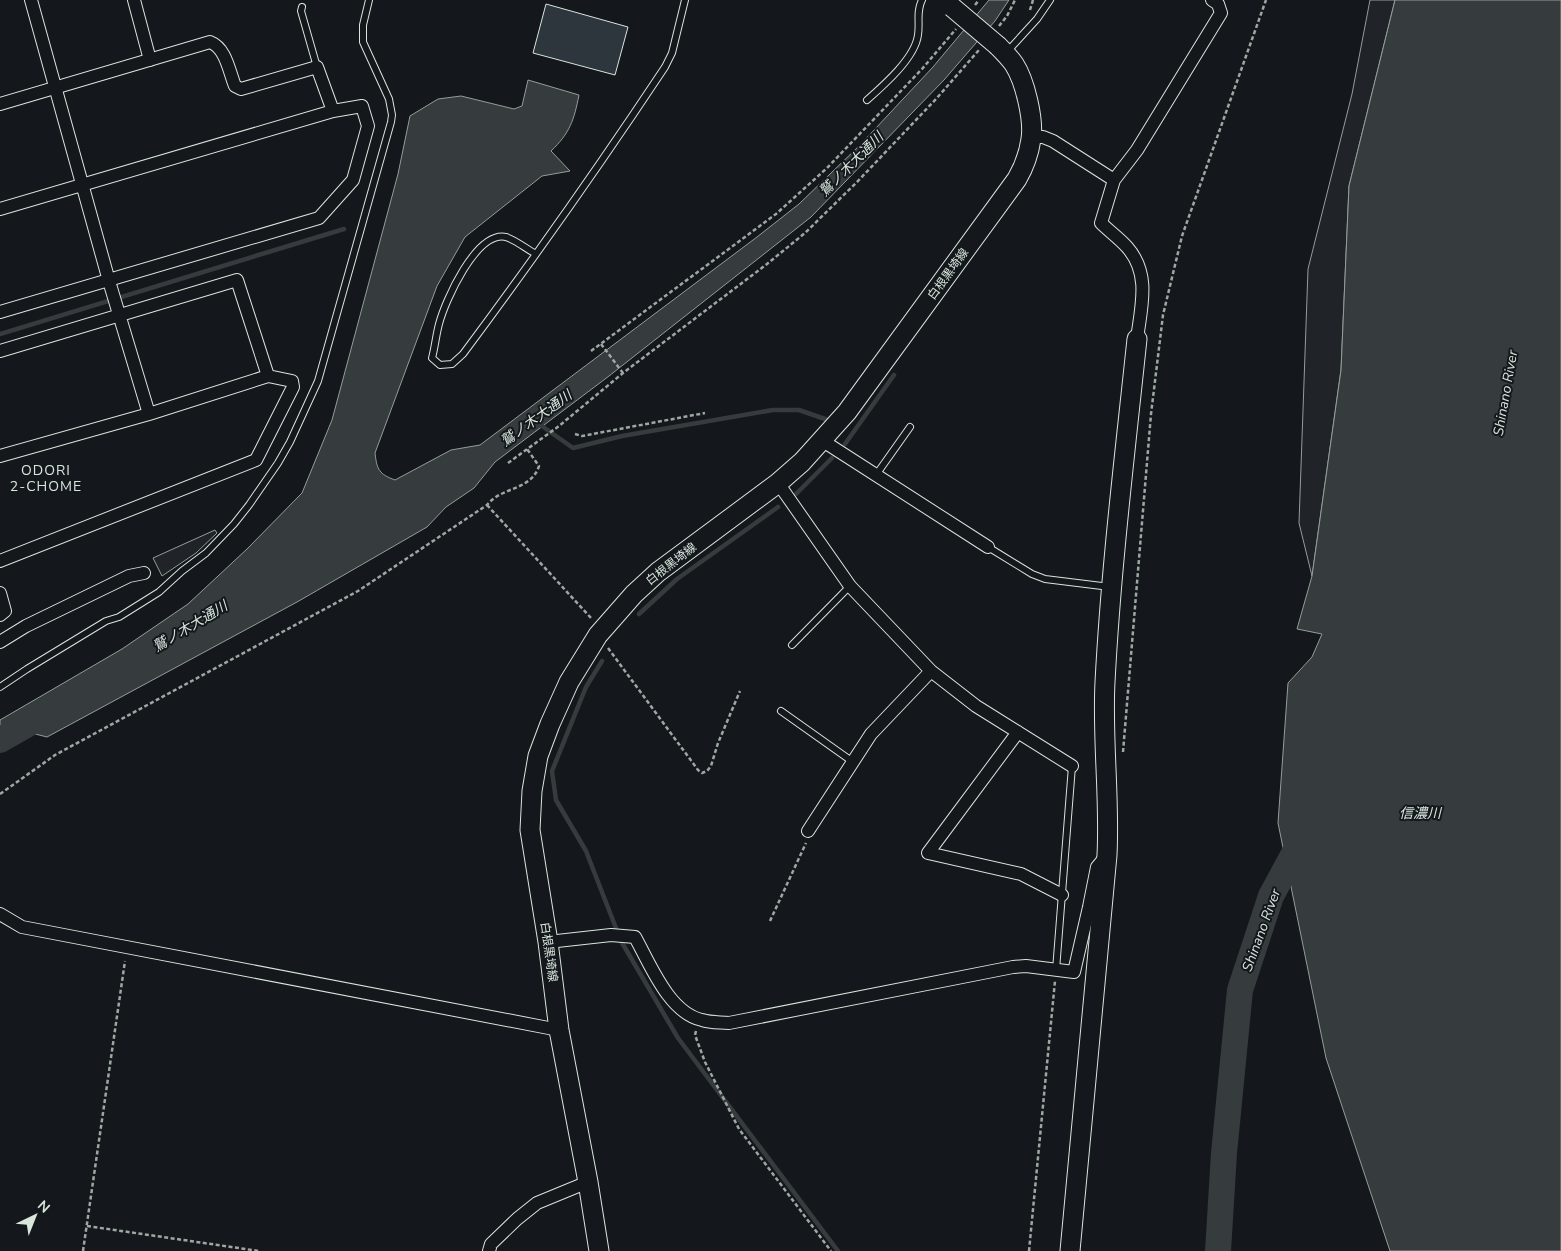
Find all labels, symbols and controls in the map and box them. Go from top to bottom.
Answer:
water label: 鷲ノ木大通川 [815,127,889,201]
street label: 白根黒埼線 [924,245,972,303]
water label: Shinano River [1489,348,1523,437]
water label: 鷲ノ木大通川 [497,385,577,451]
district label: ODORI 2-CHOME [10,461,82,496]
street label: 白根黒埼線 [642,539,700,589]
water label: 鷲ノ木大通川 [149,596,233,656]
water label: 信濃川 [1399,804,1443,823]
water label: Shinano River [1238,885,1286,974]
street label: 白根黒埼線 [537,921,561,983]
north arrow [10,1191,60,1241]
text: N [33,1196,54,1217]

